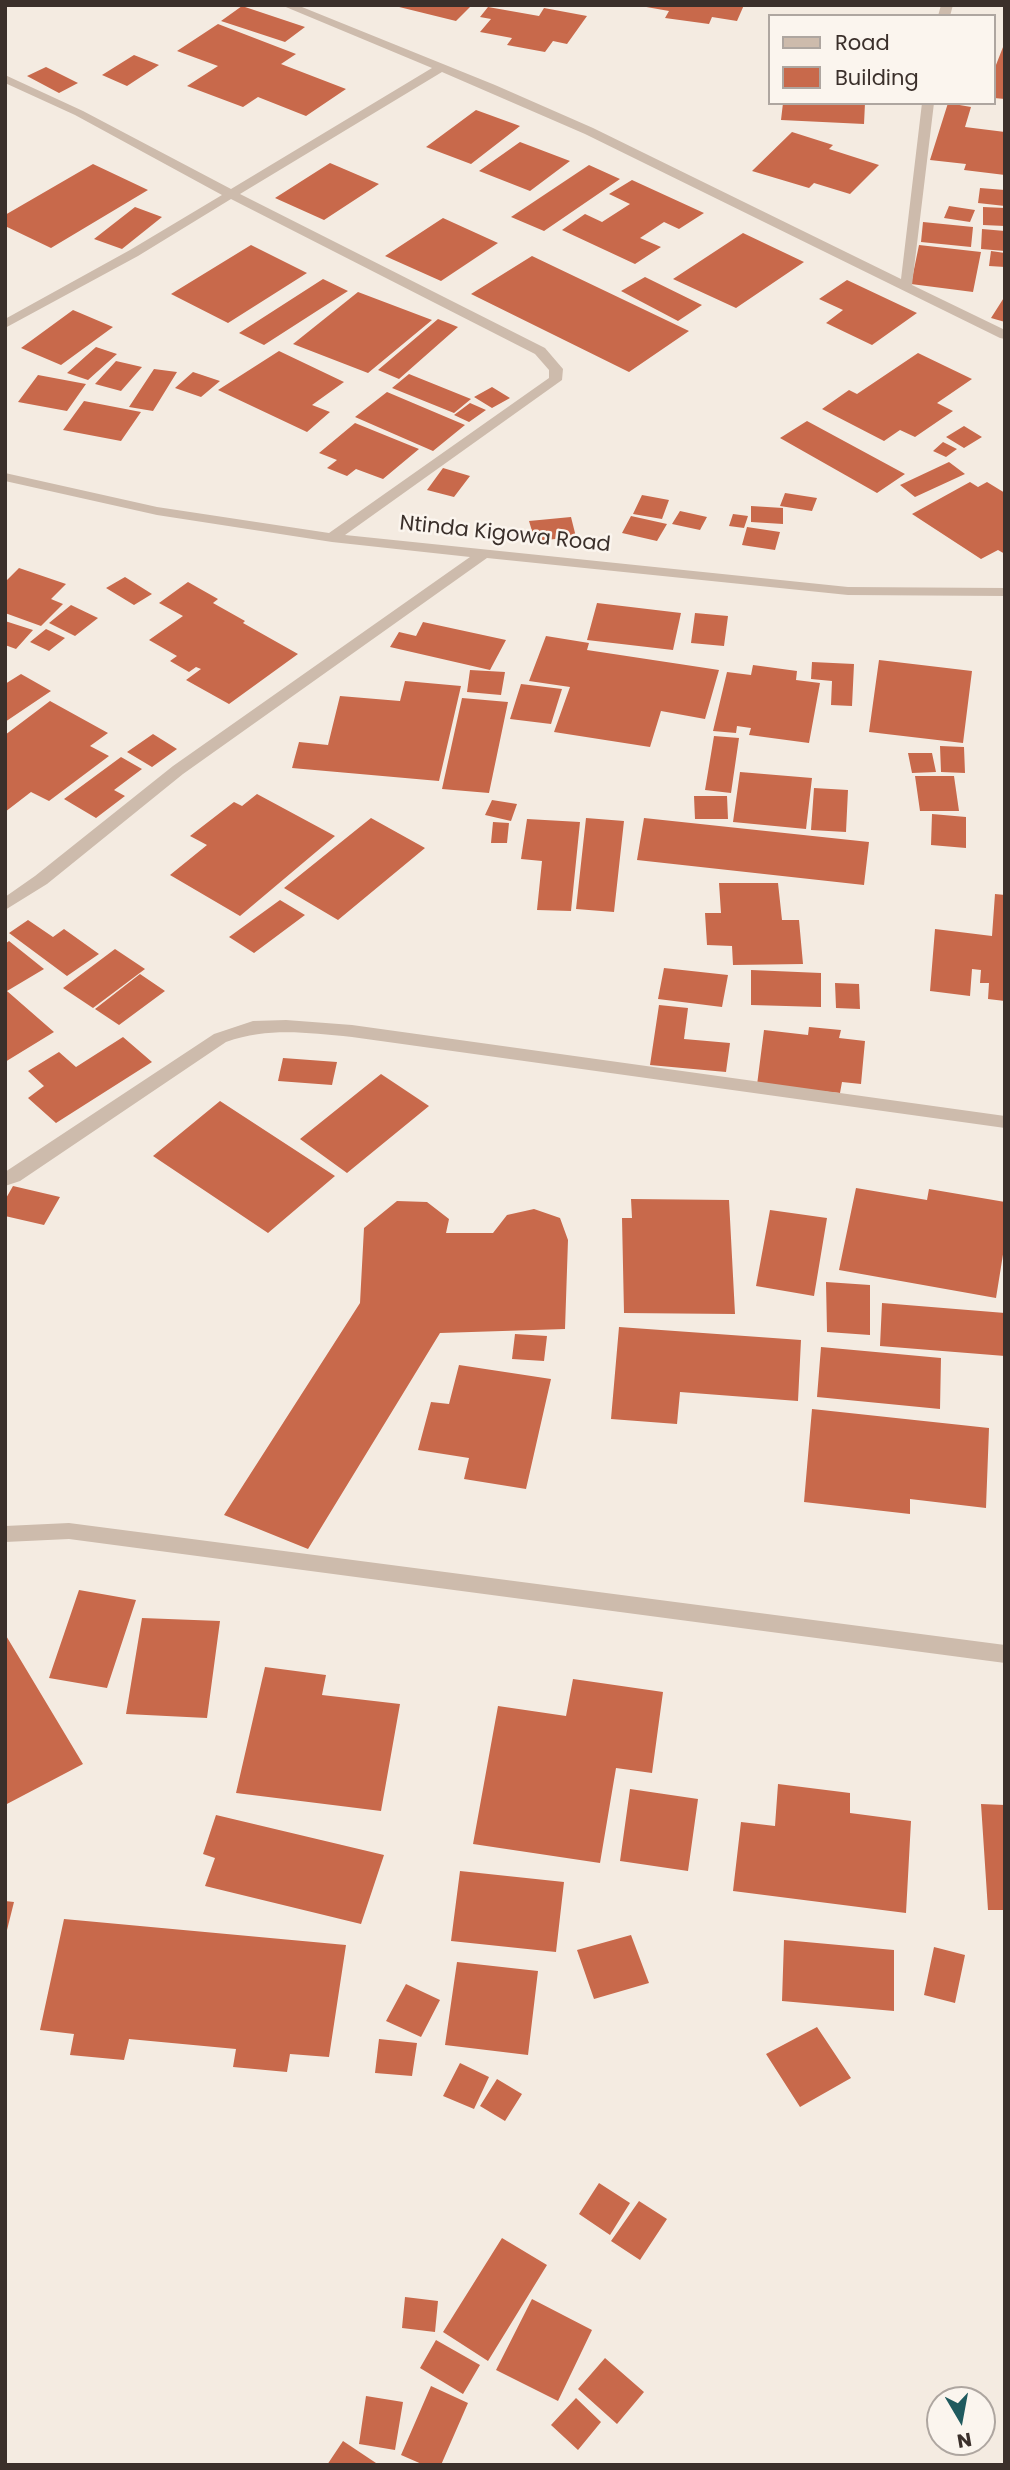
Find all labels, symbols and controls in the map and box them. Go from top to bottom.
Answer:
legend [768,14,996,105]
text: Road [835,28,890,57]
text: Building [835,63,919,92]
street label: Ntinda Kigowa Road [398,511,612,559]
north arrow [926,2386,996,2456]
text: N [955,2426,974,2455]

